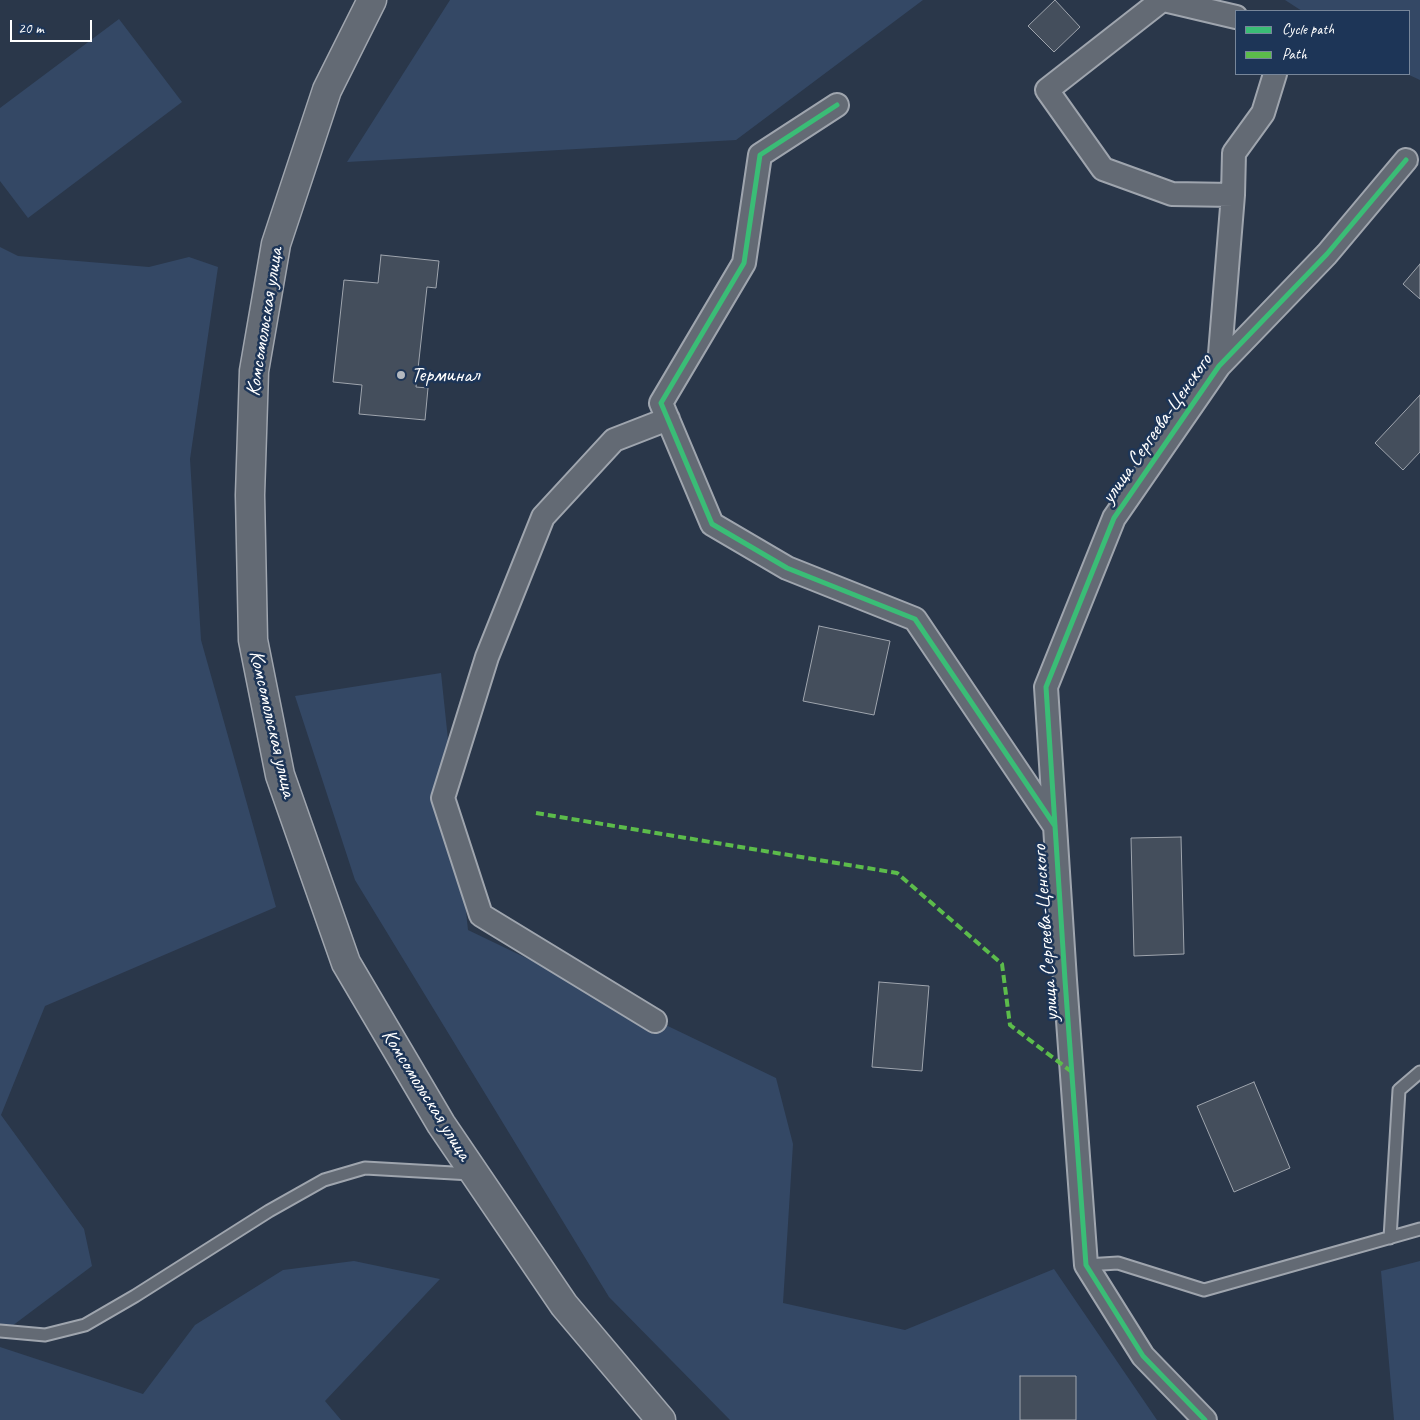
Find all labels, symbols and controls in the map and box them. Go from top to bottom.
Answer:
scale bar [12,10,95,42]
legend [1235,10,1410,75]
text: 20 m [18,19,44,38]
text: Cycle path [1282,20,1334,39]
text: Path [1282,45,1307,64]
street label: Комсомольская улица [241,246,289,398]
street label: улица Сергеева-Ценского [1096,349,1218,509]
place label: Терминал [411,362,479,388]
marker: Терминал [395,369,407,381]
street label: Комсомольская улица [243,648,301,800]
street label: улица Сергеева-Ценского [1027,844,1065,1022]
street label: Комсомольская улица [375,1025,477,1165]

